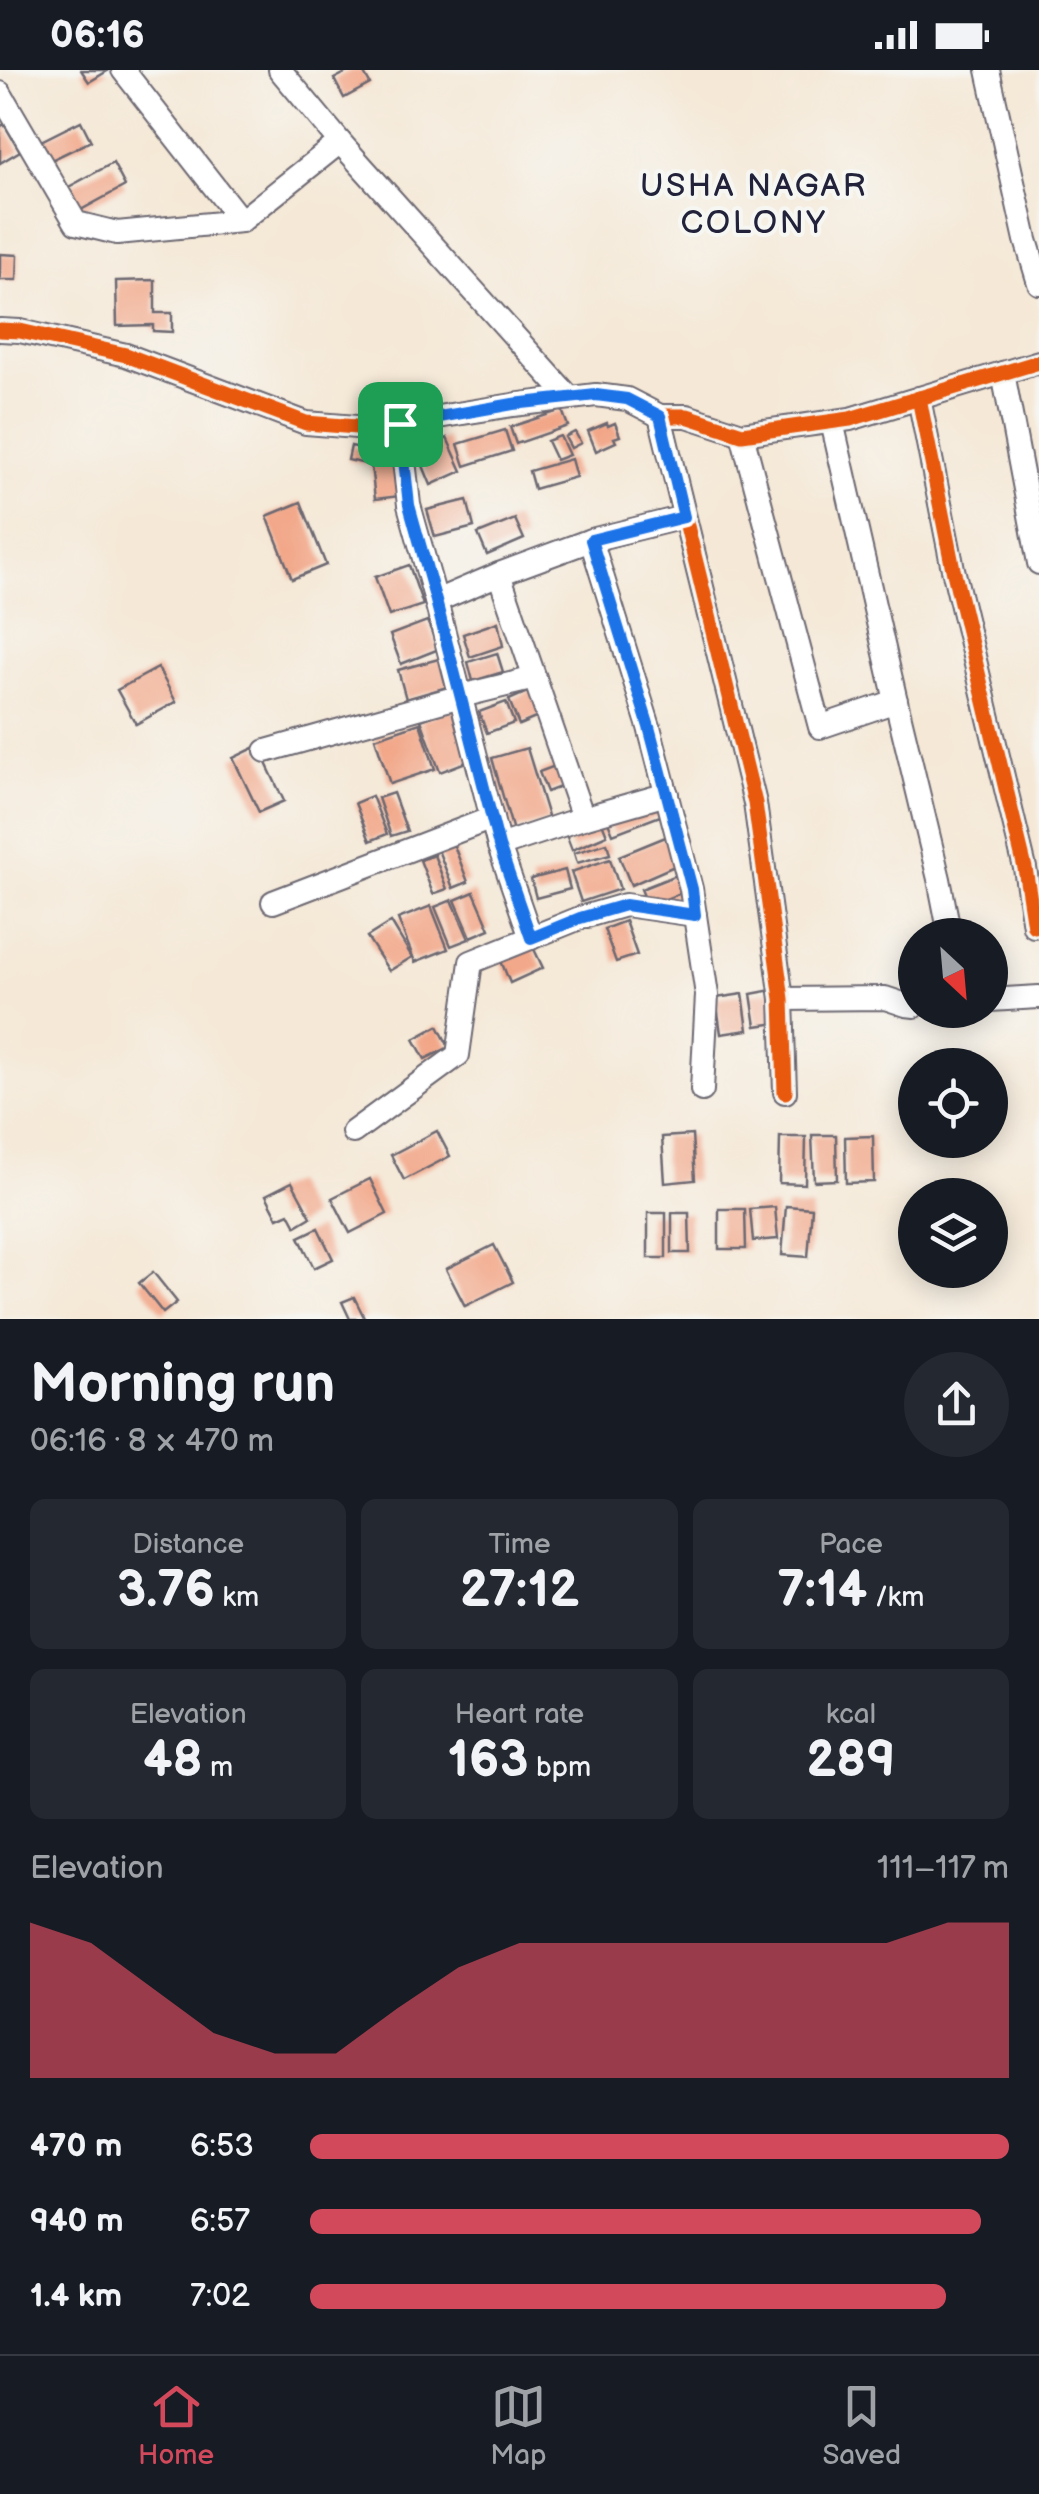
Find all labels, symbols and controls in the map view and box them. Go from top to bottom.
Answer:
text: 06:16 [50,13,145,58]
district label: USHA NAGAR COLONY [640,167,868,243]
pin [358,382,443,467]
icon: arrive [373,397,428,452]
north arrow [898,918,1008,1028]
map controls [898,918,1008,1288]
button: locate [898,1048,1008,1158]
button: layers [898,1178,1008,1288]
text: Morning run [30,1351,335,1418]
button: share [904,1352,1009,1457]
text: 06:16 · 8 × 470 m [30,1422,274,1461]
text: Distance [132,1528,244,1561]
text: Time [488,1528,551,1561]
text: Pace [819,1528,883,1561]
text: 3.76 [117,1561,215,1621]
text: 27:12 [460,1561,579,1621]
text: 7:14 [777,1561,867,1621]
text: km [215,1581,259,1614]
text: /km [867,1581,924,1614]
text: Elevation [130,1698,247,1731]
text: Heart rate [455,1698,584,1731]
text: kcal [826,1698,876,1731]
text: 48 [143,1731,203,1791]
text: 163 [448,1731,528,1791]
text: 289 [806,1731,895,1791]
text: m [203,1751,233,1784]
text: bpm [528,1751,591,1784]
text: Elevation [30,1849,163,1888]
text: 111–117 m [877,1849,1009,1888]
text: 470 m [30,2127,122,2166]
text: 6:53 [190,2127,254,2166]
text: 940 m [30,2202,123,2241]
text: 6:57 [190,2202,250,2241]
text: 1.4 km [30,2277,122,2316]
text: 7:02 [190,2277,250,2316]
tab: Home [138,2379,214,2472]
tab: Map [490,2379,546,2472]
tab: Saved [822,2379,901,2472]

